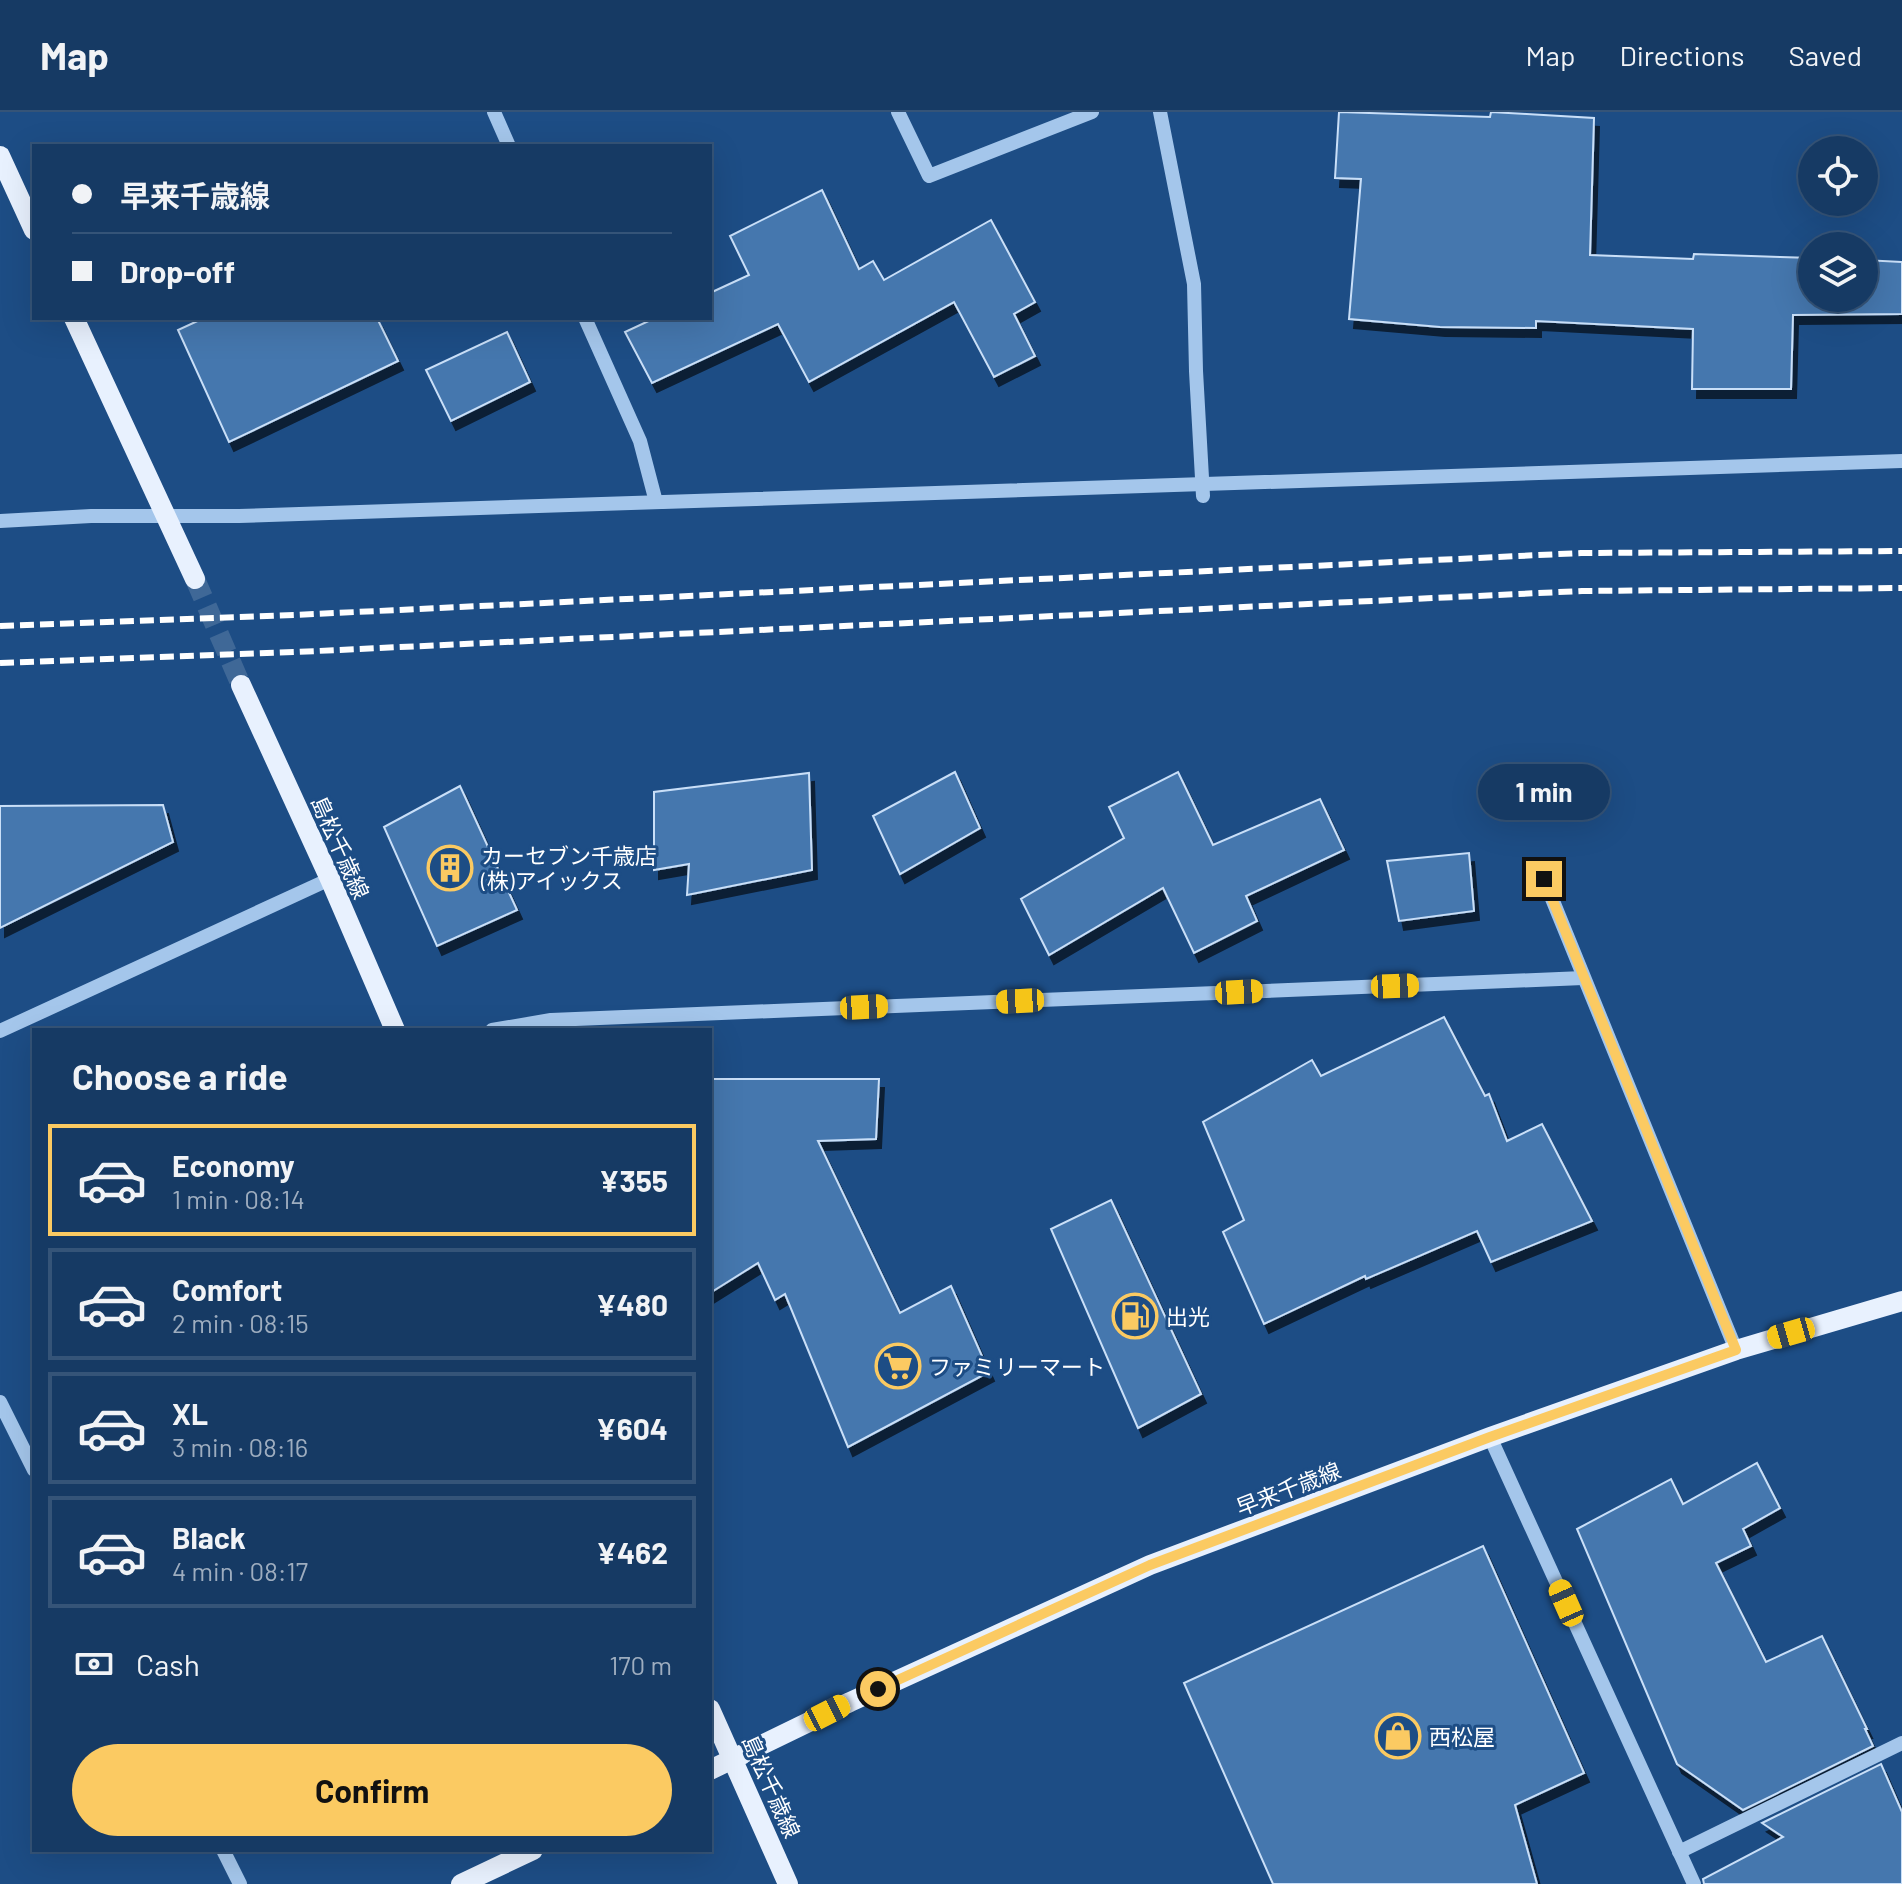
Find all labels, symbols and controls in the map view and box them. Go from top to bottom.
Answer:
text: Map [40,32,109,78]
text: Map [1526,38,1575,72]
text: Directions [1619,38,1745,72]
text: Saved [1789,38,1862,72]
map controls [1798,136,1878,312]
button: locate [1798,136,1878,216]
text: 早来千歳線 [120,177,270,213]
button: layers [1798,232,1878,312]
text: Drop-off [120,253,235,289]
callout: 1 min [1478,763,1610,819]
text: 1 min [1516,776,1572,807]
street label: 島松千歳線 [307,791,375,903]
place label: カーセブン千歳店 (株)アイックス [480,842,657,893]
building icon: カーセブン千歳店 (株)アイックス [426,844,474,892]
route end [1526,861,1562,897]
car [1371,973,1419,999]
car [1214,979,1264,1005]
car [995,988,1045,1014]
car [839,994,889,1020]
text: Choose a ride [72,1054,288,1097]
icon: car [76,1144,148,1216]
text: Economy [172,1147,295,1183]
text: ¥355 [599,1162,668,1198]
text: 1 min · 08:14 [172,1183,305,1214]
icon: car [76,1268,148,1340]
text: Comfort [172,1271,282,1307]
text: ¥480 [596,1286,668,1322]
fuel station icon: 出光 [1111,1292,1159,1340]
place label: 出光 [1166,1303,1210,1329]
text: 2 min · 08:15 [172,1307,309,1338]
car [1765,1315,1817,1351]
supermarket icon: ファミリーマート [874,1342,922,1390]
place label: ファミリーマート [929,1353,1105,1379]
icon: car [76,1392,148,1464]
text: XL [172,1395,208,1431]
text: ¥604 [596,1410,668,1446]
text: 3 min · 08:16 [172,1431,308,1462]
street label: 早来千歳線 [1232,1456,1344,1520]
icon: car [76,1516,148,1588]
text: Black [172,1519,246,1555]
text: ¥462 [596,1534,668,1570]
text: 4 min · 08:17 [172,1555,308,1586]
car [1545,1576,1587,1630]
icon: cash [72,1642,116,1686]
text: Cash [136,1646,200,1682]
text: 170 m [609,1649,672,1680]
route start [860,1671,896,1707]
car [800,1691,854,1735]
shop icon: 西松屋 [1374,1712,1422,1760]
place label: 西松屋 [1429,1723,1495,1749]
street label: 島松千歳線 [738,1730,806,1842]
button: Confirm [72,1744,672,1836]

